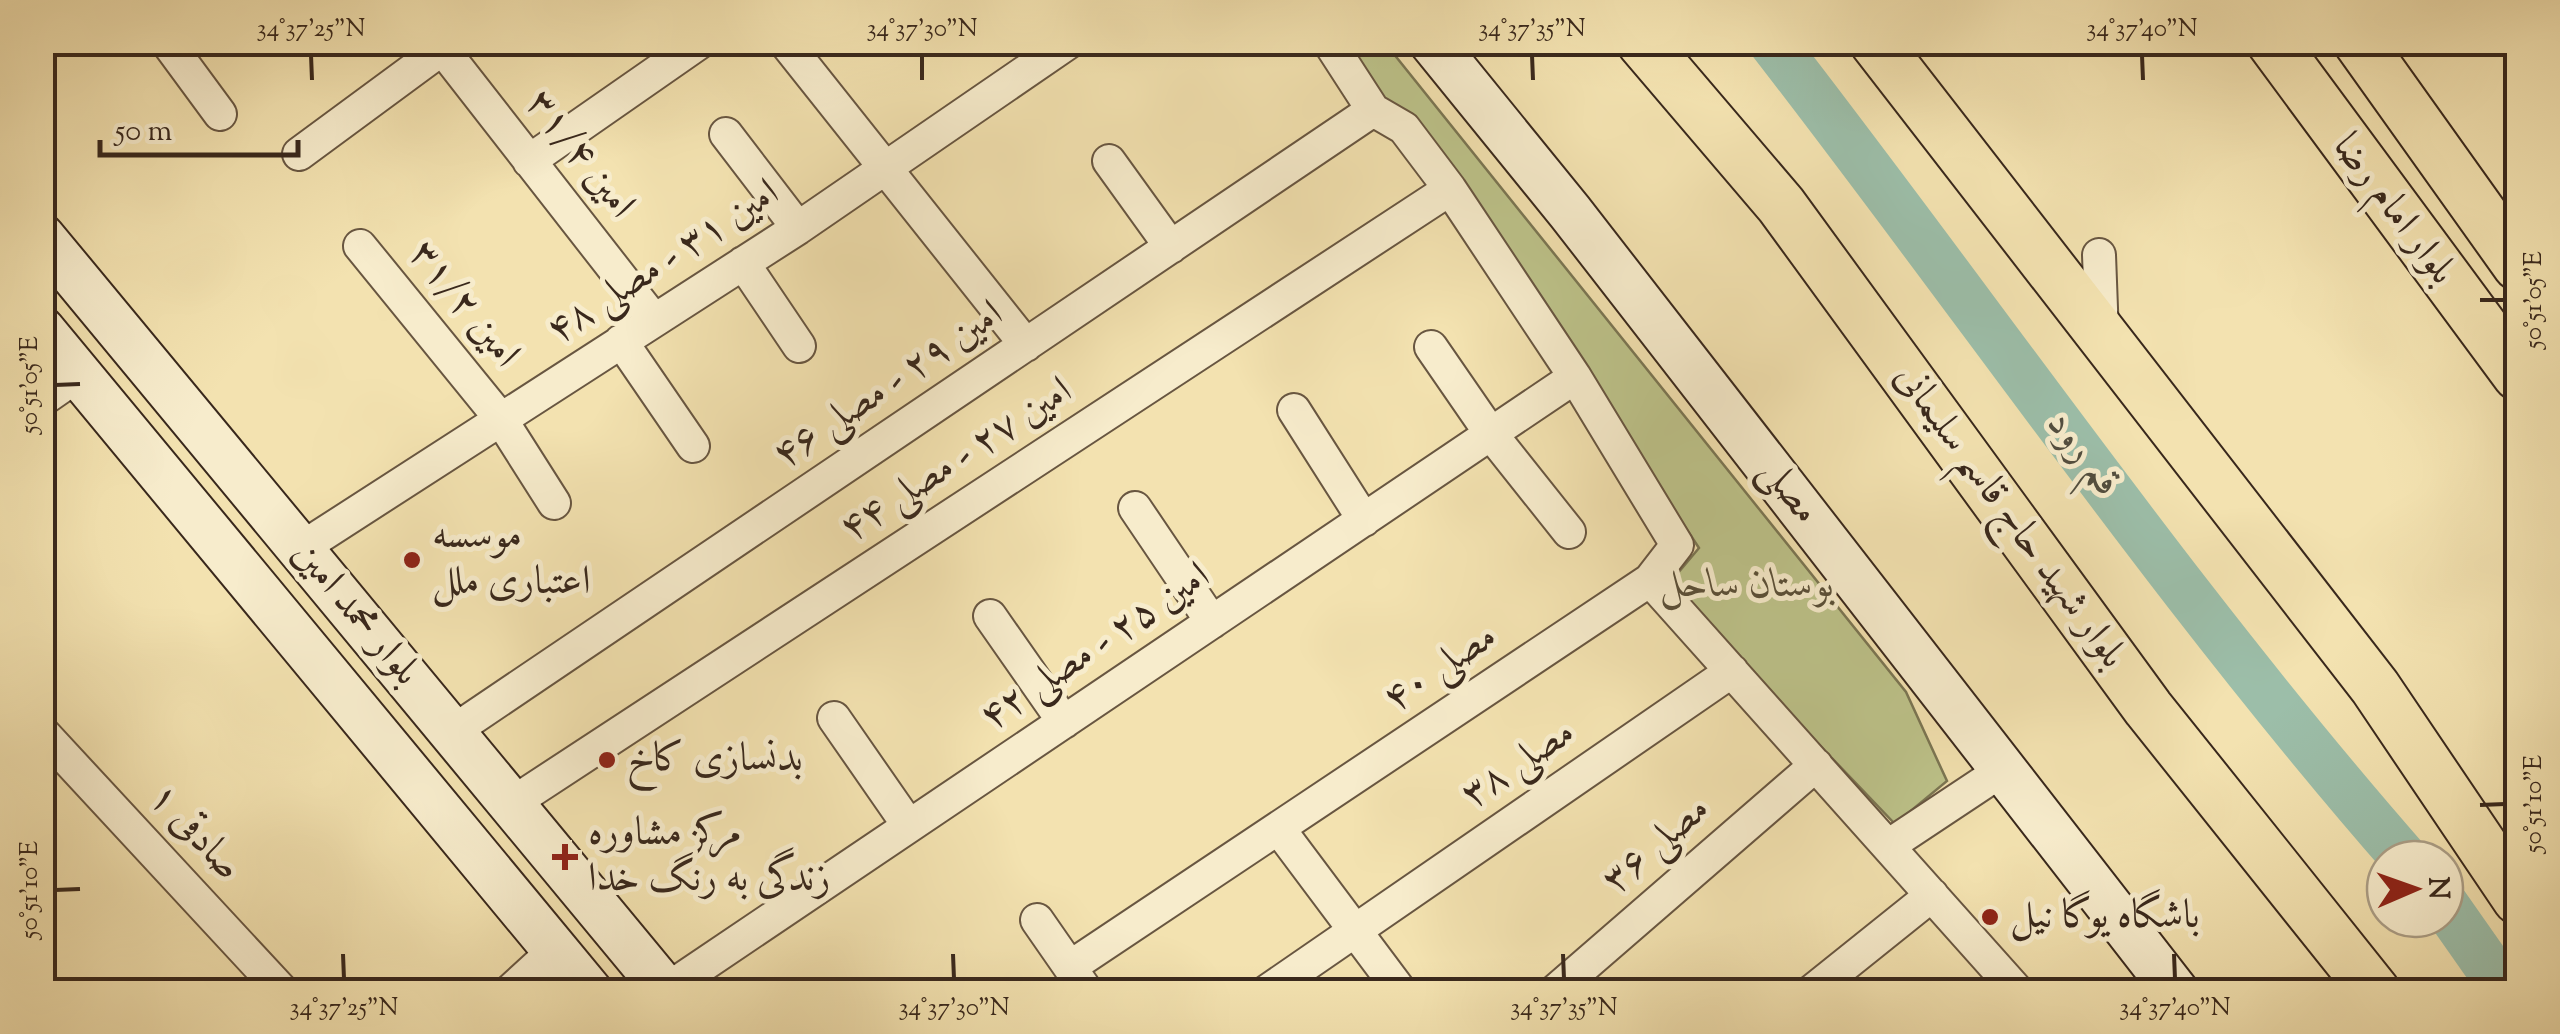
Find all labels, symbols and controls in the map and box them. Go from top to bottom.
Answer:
text: 34°37'25"N [257,12,365,48]
text: 34°37'30"N [866,12,978,48]
text: 34°37'35"N [1478,12,1586,48]
text: 34°37'40"N [2086,12,2198,48]
street label: امین ۳۱/۴ [510,78,648,232]
scale bar [100,95,298,157]
text: 50 m [113,111,173,154]
street label: بلوار امام رضا [2315,122,2469,299]
street label: امین ۳۱ - مصلی ۴۸ [537,166,791,360]
street label: امین ۳۱/۲ [394,229,532,381]
text: 50°51'05"E [2517,251,2553,351]
street label: امین ۲۹ - مصلی ۴۶ [762,288,1016,484]
text: 50°51'05"E [13,336,49,436]
street label: بلوار شهید حاج قاسم سلیمانی [1873,353,2139,685]
street label: امین ۲۷ - مصلی ۴۴ [830,364,1084,558]
water label: قم رود [2026,399,2136,514]
street label: مصلی [1744,446,1832,538]
place label: موسسه اعتباری ملل [432,509,591,612]
street label: بلوار محمد امین [277,529,433,699]
marker: موسسه اعتباری ملل [401,549,423,571]
street label: امین ۲۵ - مصلی ۴۲ [969,550,1223,746]
park label: بوستان ساحل [1659,558,1836,615]
street label: مصلی ۴۰ [1373,610,1509,728]
street label: مصلی ۳۸ [1451,706,1587,824]
place label: بدنسازی کاخ [627,732,803,792]
marker: بدنسازی کاخ [596,749,618,771]
text: 50°51'10"E [2517,755,2553,855]
street label: صادقی ۱ [134,771,254,895]
street label: مصلی ۳۶ [1591,783,1723,909]
place label: مرکز مشاوره زندگی به رنگ خدا [588,806,830,909]
north arrow [2365,839,2465,939]
text: 50°51'10"E [13,841,49,941]
marker: مرکز مشاوره زندگی به رنگ خدا [552,844,578,870]
text: N [2417,876,2457,900]
place label: باشگاه یوگا نیل [2010,888,2200,946]
marker: باشگاه یوگا نیل [1979,906,2001,928]
text: 34°37'25"N [290,991,398,1027]
text: 34°37'30"N [898,991,1010,1027]
text: 34°37'35"N [1510,991,1618,1027]
text: 34°37'40"N [2119,991,2231,1027]

